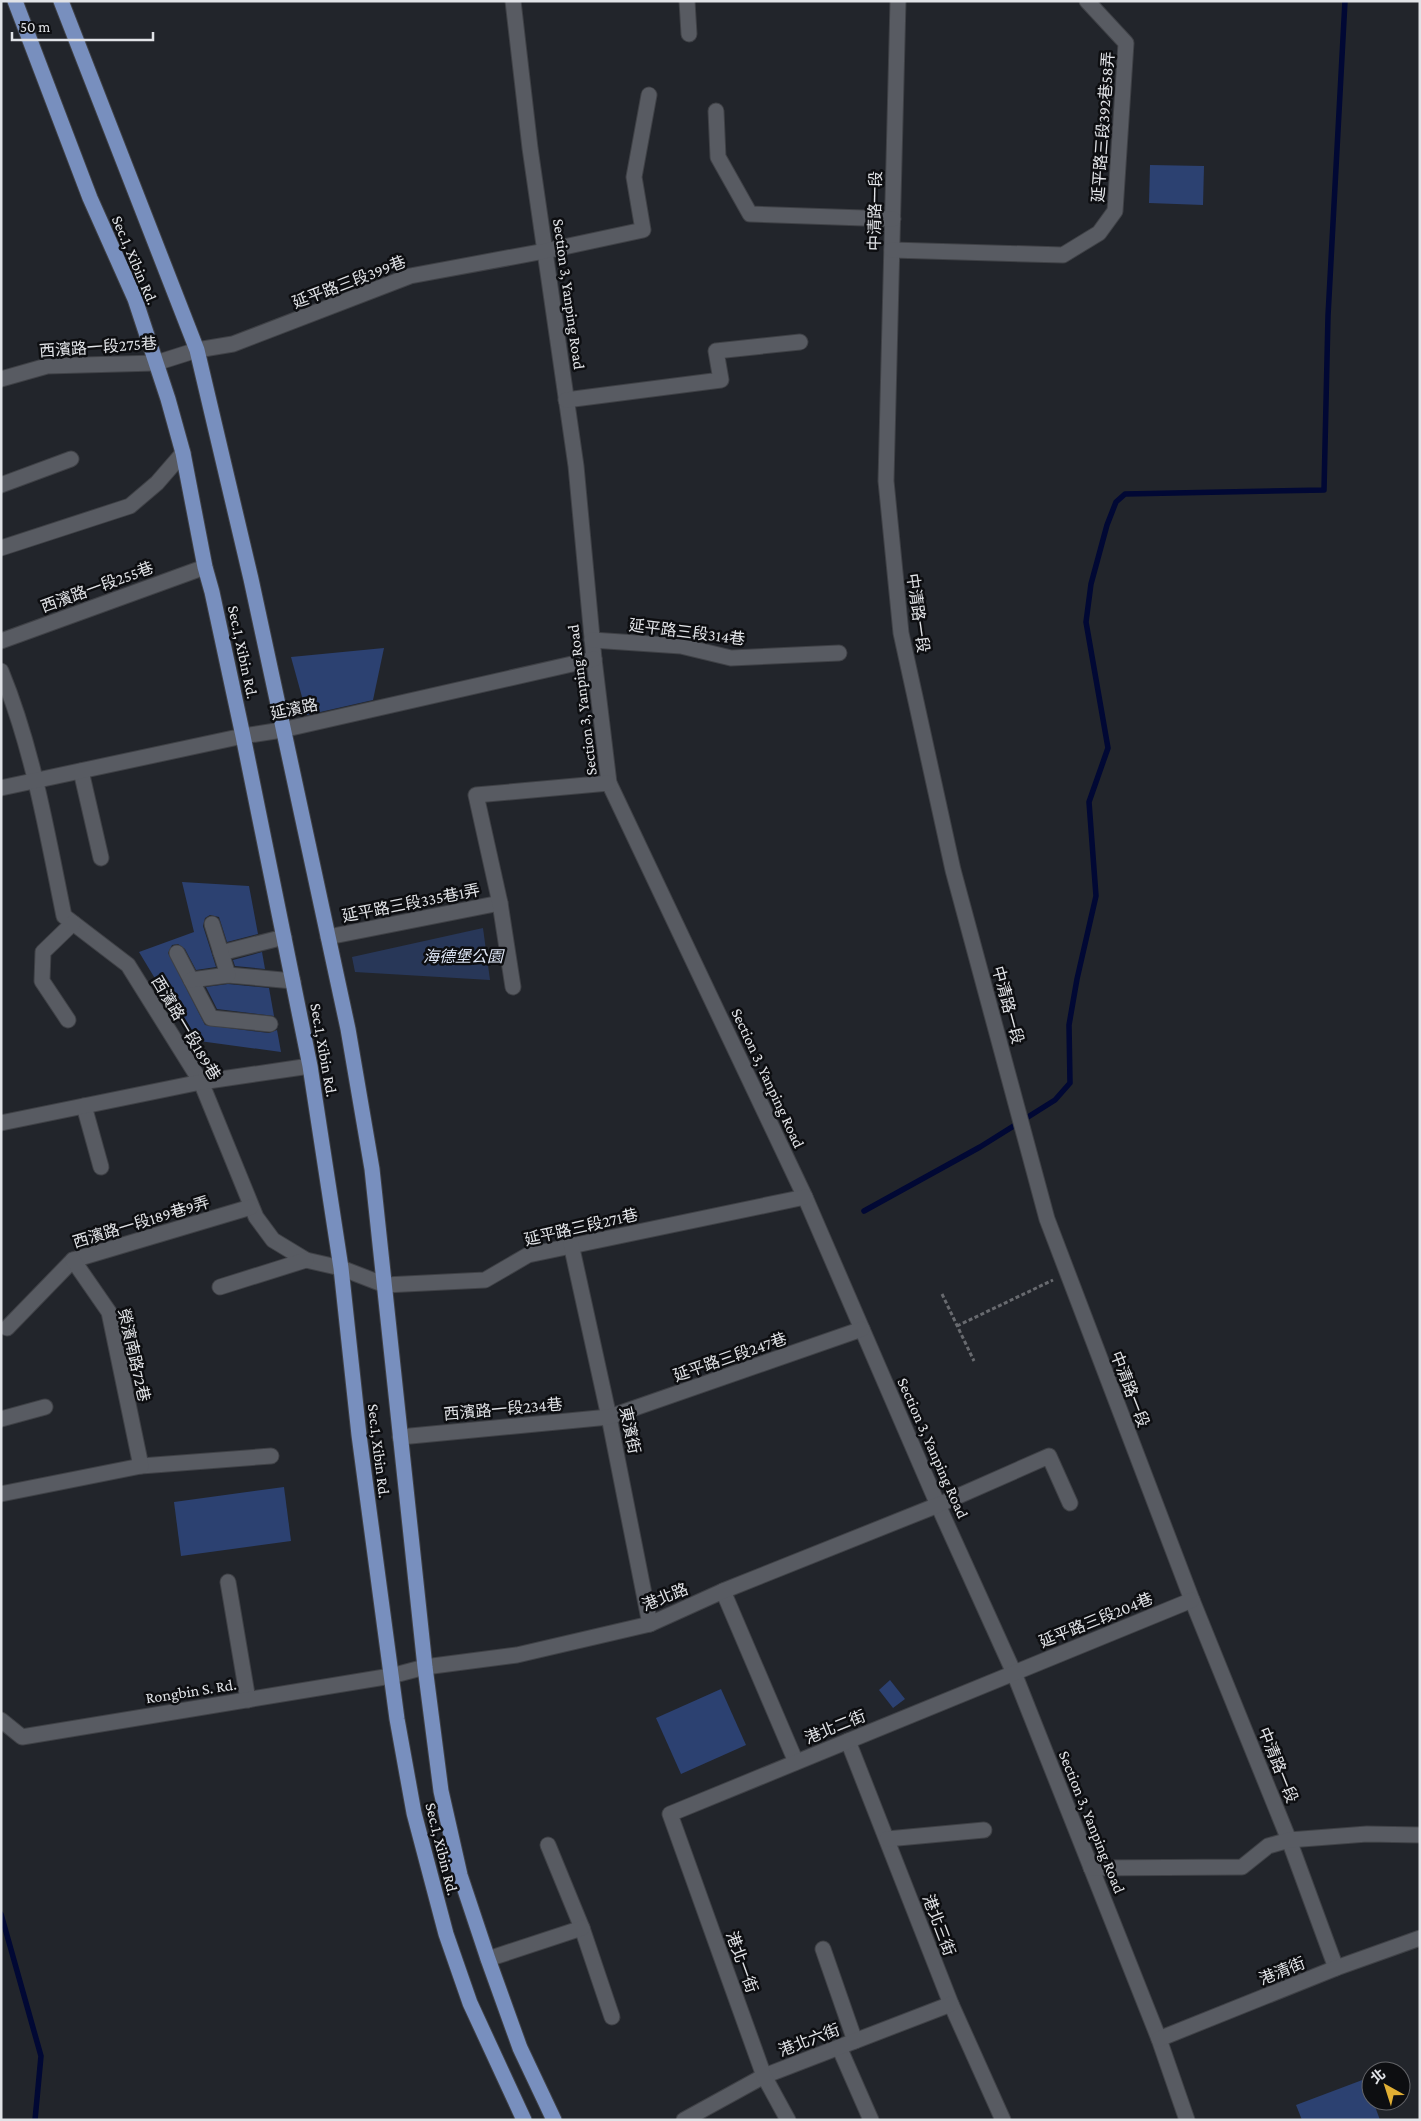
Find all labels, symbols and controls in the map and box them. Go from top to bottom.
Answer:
scale bar [12,10,154,42]
text: 50 m [20,19,50,35]
street label: 延平路三段392巷58弄 [1089,51,1117,203]
street label: 中清路一段 [866,171,884,251]
street label: Sec.1, Xibin Rd. [109,213,161,307]
street label: Section 3, Yanping Road [549,218,588,371]
street label: 延平路三段399巷 [290,253,408,311]
street label: 西濱路一段275巷 [38,334,158,360]
street label: 西濱路一段255巷 [38,559,156,615]
street label: 中清路一段 [904,572,932,654]
street label: Sec.1, Xibin Rd. [225,604,261,700]
street label: 延平路三段314巷 [628,616,746,648]
street label: Section 3, Yanping Road [564,623,601,777]
street label: 延濱路 [269,696,319,722]
street label: 延平路三段335巷1弄 [341,881,481,925]
park label: 海德堡公園 [423,948,505,965]
street label: 中清路一段 [989,964,1027,1046]
street label: 西濱路一段189巷 [148,973,224,1083]
street label: Sec.1, Xibin Rd. [307,1002,341,1098]
street label: Section 3, Yanping Road [727,1005,808,1151]
street label: 西濱路一段189巷9弄 [71,1193,211,1251]
street label: 延平路三段271巷 [523,1206,639,1248]
street label: 榮濱南路72巷 [115,1307,153,1403]
street label: 延平路三段247巷 [671,1330,789,1384]
street label: 中清路一段 [1108,1349,1152,1429]
street label: Section 3, Yanping Road [893,1375,972,1522]
street label: 西濱路一段234巷 [443,1395,563,1423]
street label: Sec.1, Xibin Rd. [365,1403,393,1499]
street label: 東濱街 [617,1405,643,1455]
street label: 港北路 [640,1580,690,1614]
street label: 延平路三段204巷 [1037,1589,1155,1651]
street label: Rongbin S. Rd. [144,1675,238,1708]
street label: 港北二街 [802,1707,868,1747]
street label: 中清路一段 [1255,1725,1301,1805]
street label: Section 3, Yanping Road [1055,1748,1129,1897]
street label: Sec.1, Xibin Rd. [422,1801,462,1897]
street label: 港北三街 [920,1892,958,1958]
street label: 港北一街 [723,1929,761,1995]
street label: 港清街 [1257,1954,1307,1988]
street label: 港北六街 [776,2021,842,2059]
north arrow [1361,2061,1411,2111]
text: 北 [1367,2065,1388,2087]

